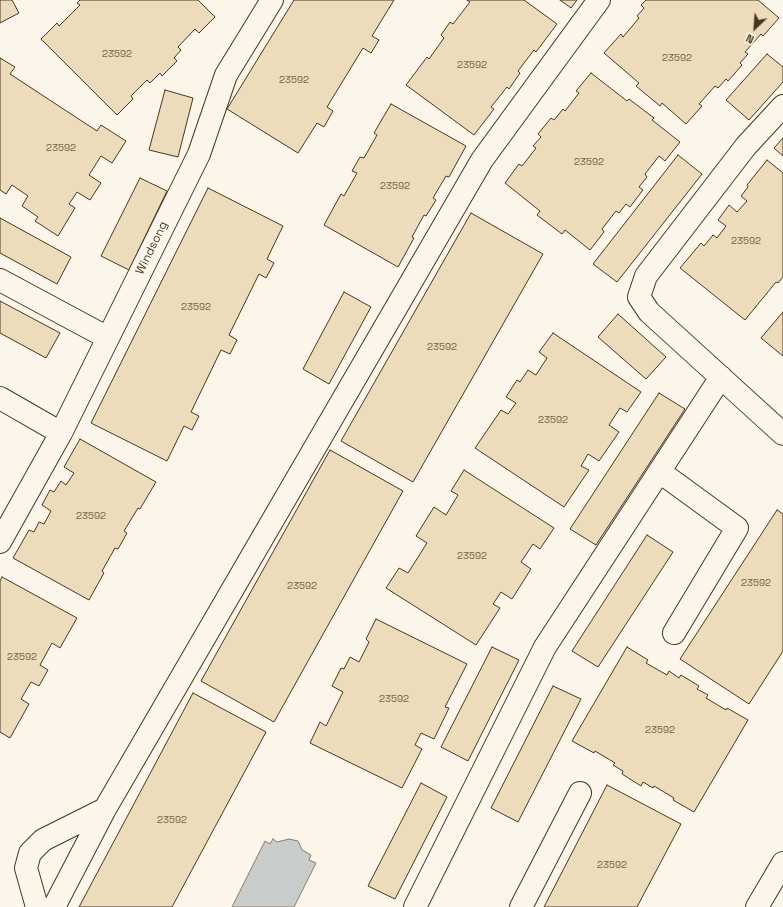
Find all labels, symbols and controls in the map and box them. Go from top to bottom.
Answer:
north arrow [735,8,775,48]
text: N [744,31,756,47]
house number: 23592 [102,48,132,60]
house number: 23592 [662,52,692,64]
house number: 23592 [457,59,487,71]
house number: 23592 [279,74,309,86]
house number: 23592 [46,142,76,154]
house number: 23592 [574,156,604,168]
house number: 23592 [380,180,410,192]
street label: Windsong [133,219,171,277]
house number: 23592 [731,235,761,247]
house number: 23592 [181,301,211,313]
house number: 23592 [427,341,457,353]
house number: 23592 [538,414,568,426]
house number: 23592 [76,510,106,522]
house number: 23592 [457,550,487,562]
house number: 23592 [741,577,771,589]
house number: 23592 [287,580,317,592]
house number: 23592 [7,651,37,663]
house number: 23592 [379,693,409,705]
house number: 23592 [645,724,675,736]
house number: 23592 [157,814,187,826]
house number: 23592 [597,859,627,871]

